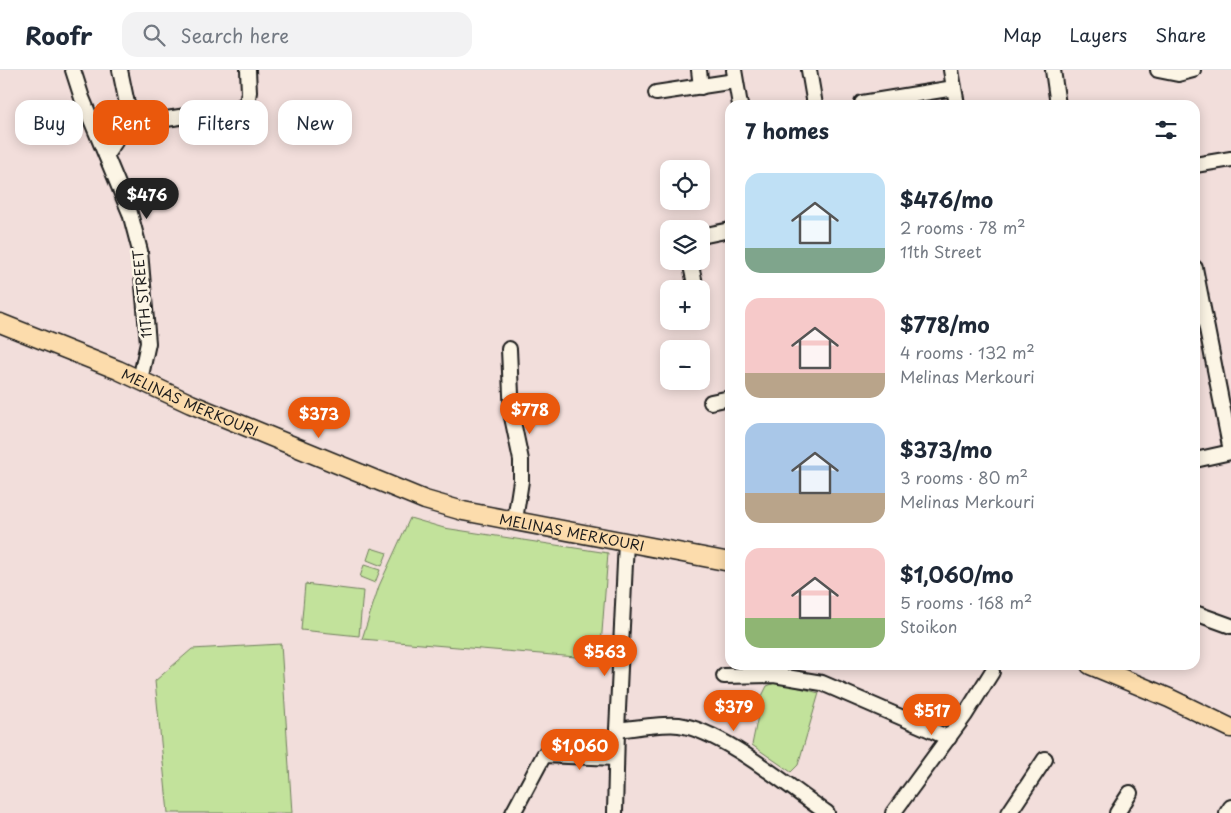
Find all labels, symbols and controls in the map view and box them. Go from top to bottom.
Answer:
search box [122,12,472,57]
text: Roofr [25,17,92,53]
icon: search [140,21,168,49]
text: Search here [180,21,289,49]
text: Map [1003,21,1042,48]
text: Layers [1070,21,1127,48]
text: Share [1155,21,1206,48]
chip: Buy [15,100,83,145]
chip: Rent [93,100,169,145]
chip: Filters [179,100,268,145]
chip: New [278,100,352,145]
text: 7 homes [745,114,829,146]
icon: filters [1152,116,1180,144]
map controls [660,160,710,390]
button: locate [660,160,710,210]
pin: $476 [117,178,177,220]
text: $476 [127,182,167,206]
text: $476/mo [900,183,993,215]
icon: home [785,193,845,253]
text: 2 rooms · 78 m² [900,215,1026,239]
button: layers [660,220,710,270]
text: 11th Street [900,239,982,263]
street label: 11TH STREET [127,248,157,339]
button: + [660,280,710,330]
text: $778/mo [900,308,990,340]
icon: home [785,318,845,378]
button: − [660,340,710,390]
text: 4 rooms · 132 m² [900,340,1035,364]
street label: MELINAS MERKOURI [118,363,262,441]
text: Melinas Merkouri [900,364,1035,388]
pin: $778 [500,392,560,435]
pin: $373 [289,396,349,439]
text: $778 [511,397,549,421]
text: $373 [299,401,339,425]
text: $373/mo [900,433,992,465]
icon: home [785,443,845,503]
text: 3 rooms · 80 m² [900,465,1028,489]
text: Melinas Merkouri [900,489,1035,513]
street label: MELINAS MERKOURI [498,508,646,556]
text: $1,060/mo [900,558,1013,590]
icon: home [785,568,845,628]
text: 5 rooms · 168 m² [900,590,1032,614]
text: Stoikon [900,614,957,638]
pin: $563 [575,634,635,677]
text: $563 [584,639,626,663]
pin: $379 [704,690,764,732]
text: $379 [715,694,753,718]
pin: $517 [902,694,962,736]
text: $517 [914,698,950,722]
pin: $1,060 [539,728,621,771]
text: $1,060 [552,733,608,757]

